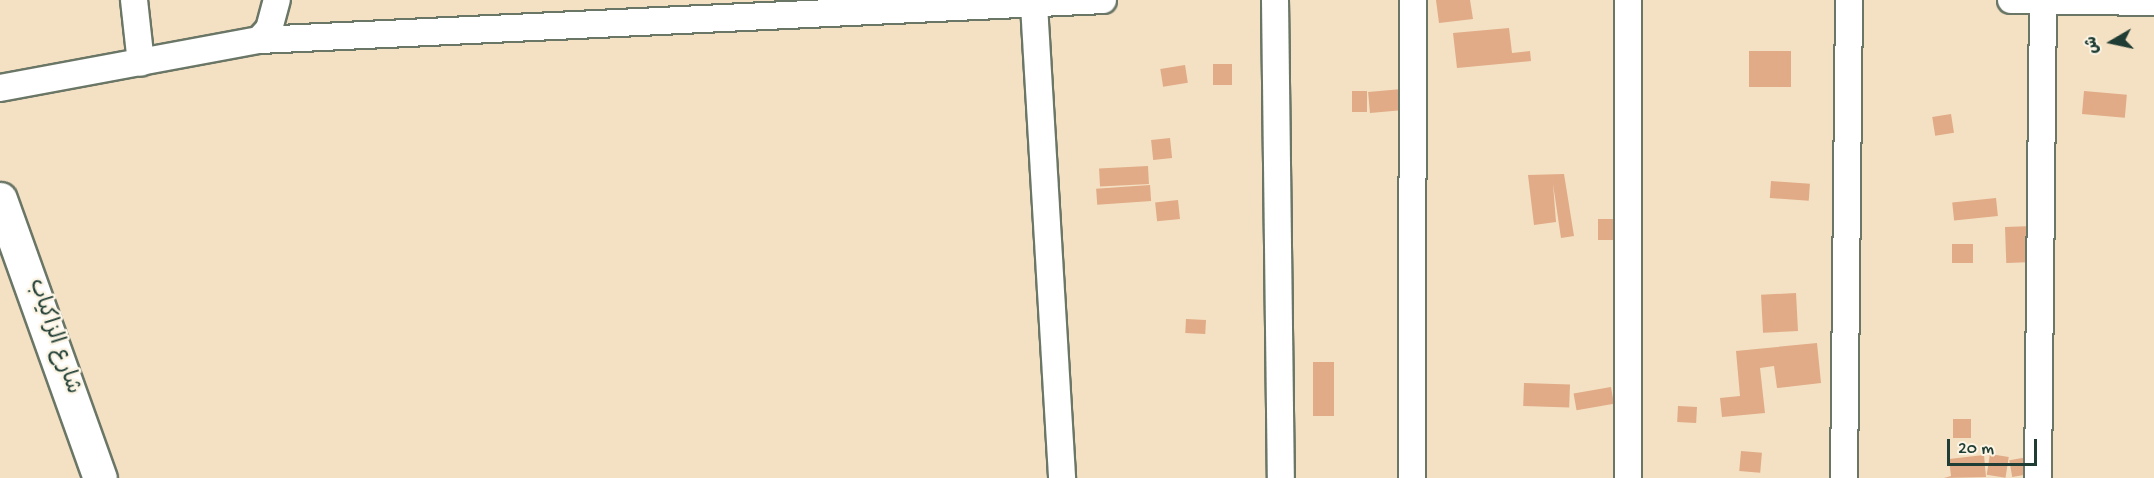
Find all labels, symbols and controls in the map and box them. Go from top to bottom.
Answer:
north arrow [2082,12,2142,72]
text: ش [2083,35,2104,55]
street label: شارع الزاكياب [21,276,85,398]
scale bar [1950,427,2040,465]
text: 20 m [1958,439,1994,460]

